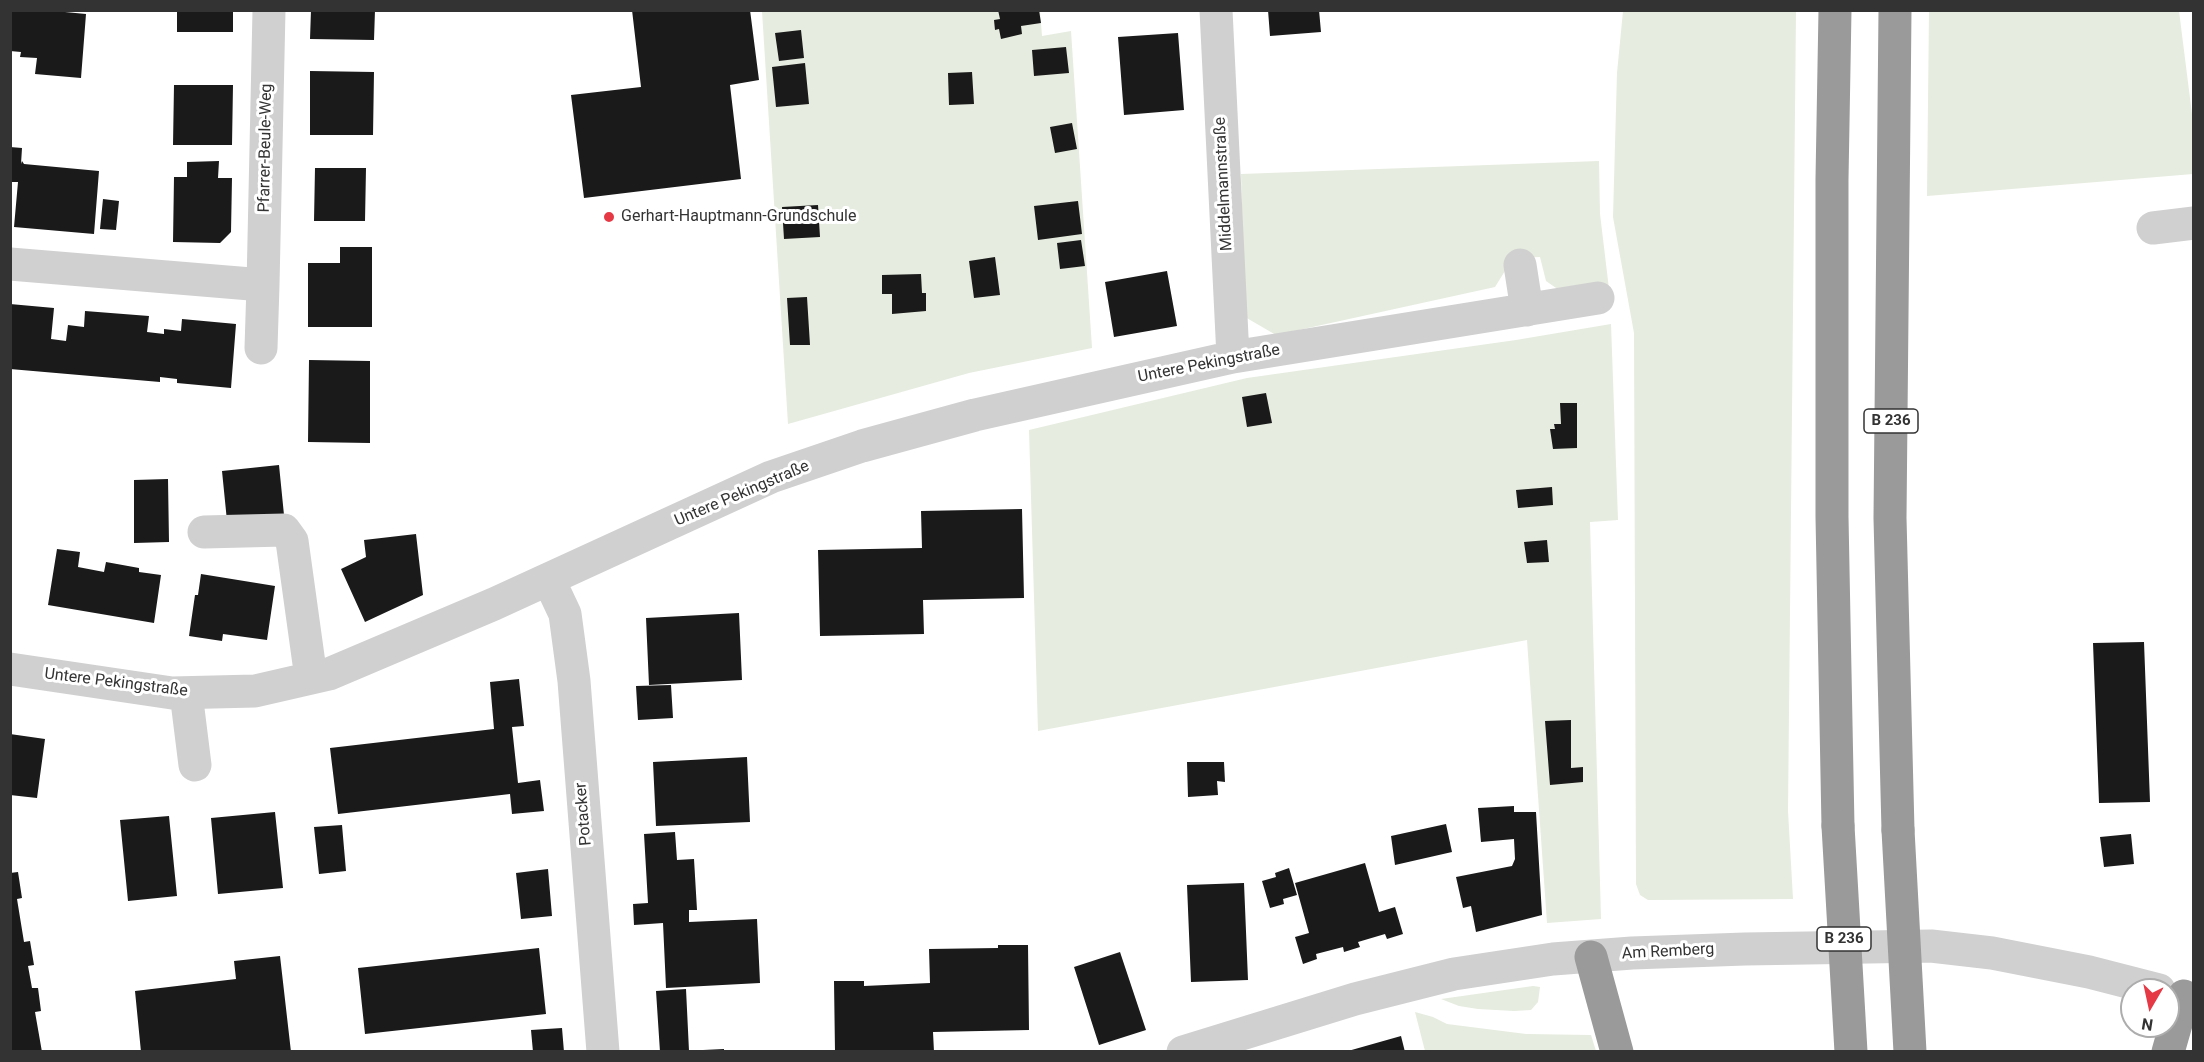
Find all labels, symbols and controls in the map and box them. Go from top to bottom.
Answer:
street label: Pfarrer-Beule-Weg [255,83,277,213]
street label: Middelmannstraße [1211,117,1237,251]
place label: Gerhart-Hauptmann-Grundschule [621,207,856,227]
marker: Gerhart-Hauptmann-Grundschule [602,210,616,224]
street label: Untere Pekingstraße [1136,341,1282,387]
road number: B 236 [1864,409,1918,433]
street label: Untere Pekingstraße [672,457,812,531]
street label: Untere Pekingstraße [43,665,189,701]
street label: Potacker [572,782,596,846]
road number: B 236 [1817,927,1871,951]
street label: Am Remberg [1621,940,1715,964]
north arrow [2120,978,2180,1038]
text: N [2140,1014,2154,1035]

